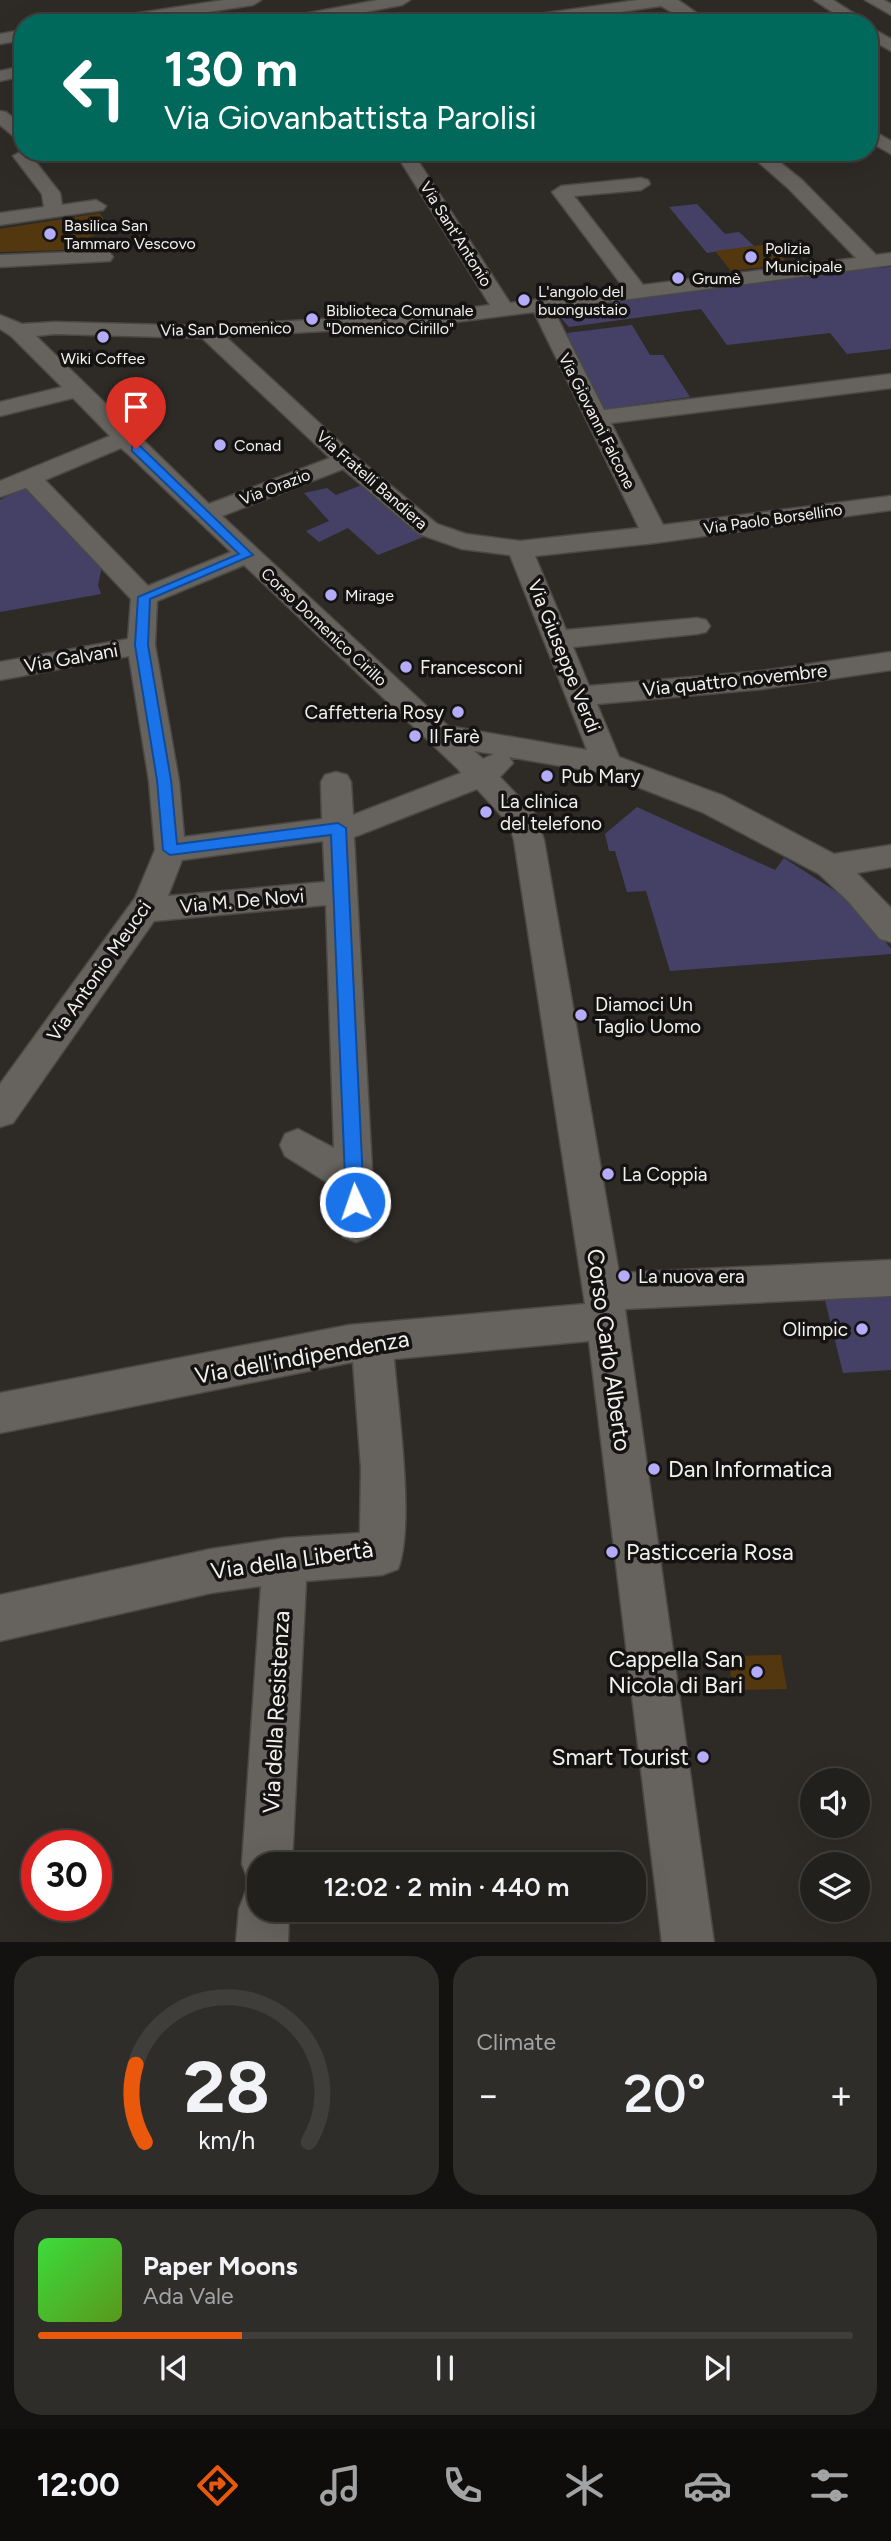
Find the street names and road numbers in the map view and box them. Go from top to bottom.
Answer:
street label: Via Sant'Antonio [416,178,496,290]
street label: Via San Domenico [160,318,292,340]
street label: Via Giovanni Falcone [555,350,640,492]
street label: Via Fratelli Bandiera [313,427,431,533]
street label: Via Orazio [237,465,313,509]
street label: Via Paolo Borsellino [702,500,844,538]
street label: Corso Domenico Cirillo [257,564,391,690]
street label: Via Giuseppe Verdi [523,576,605,736]
street label: Via Galvani [22,638,120,678]
street label: Via quattro novembre [642,659,828,701]
street label: Via M. De Novi [179,884,305,918]
street label: Via Antonio Meucci [42,896,156,1046]
street label: Corso Carlo Alberto [581,1247,637,1453]
street label: Via dell'indipendenza [193,1324,411,1390]
street label: Via della Libertà [209,1535,375,1585]
street label: Via della Resistenza [257,1610,295,1814]

